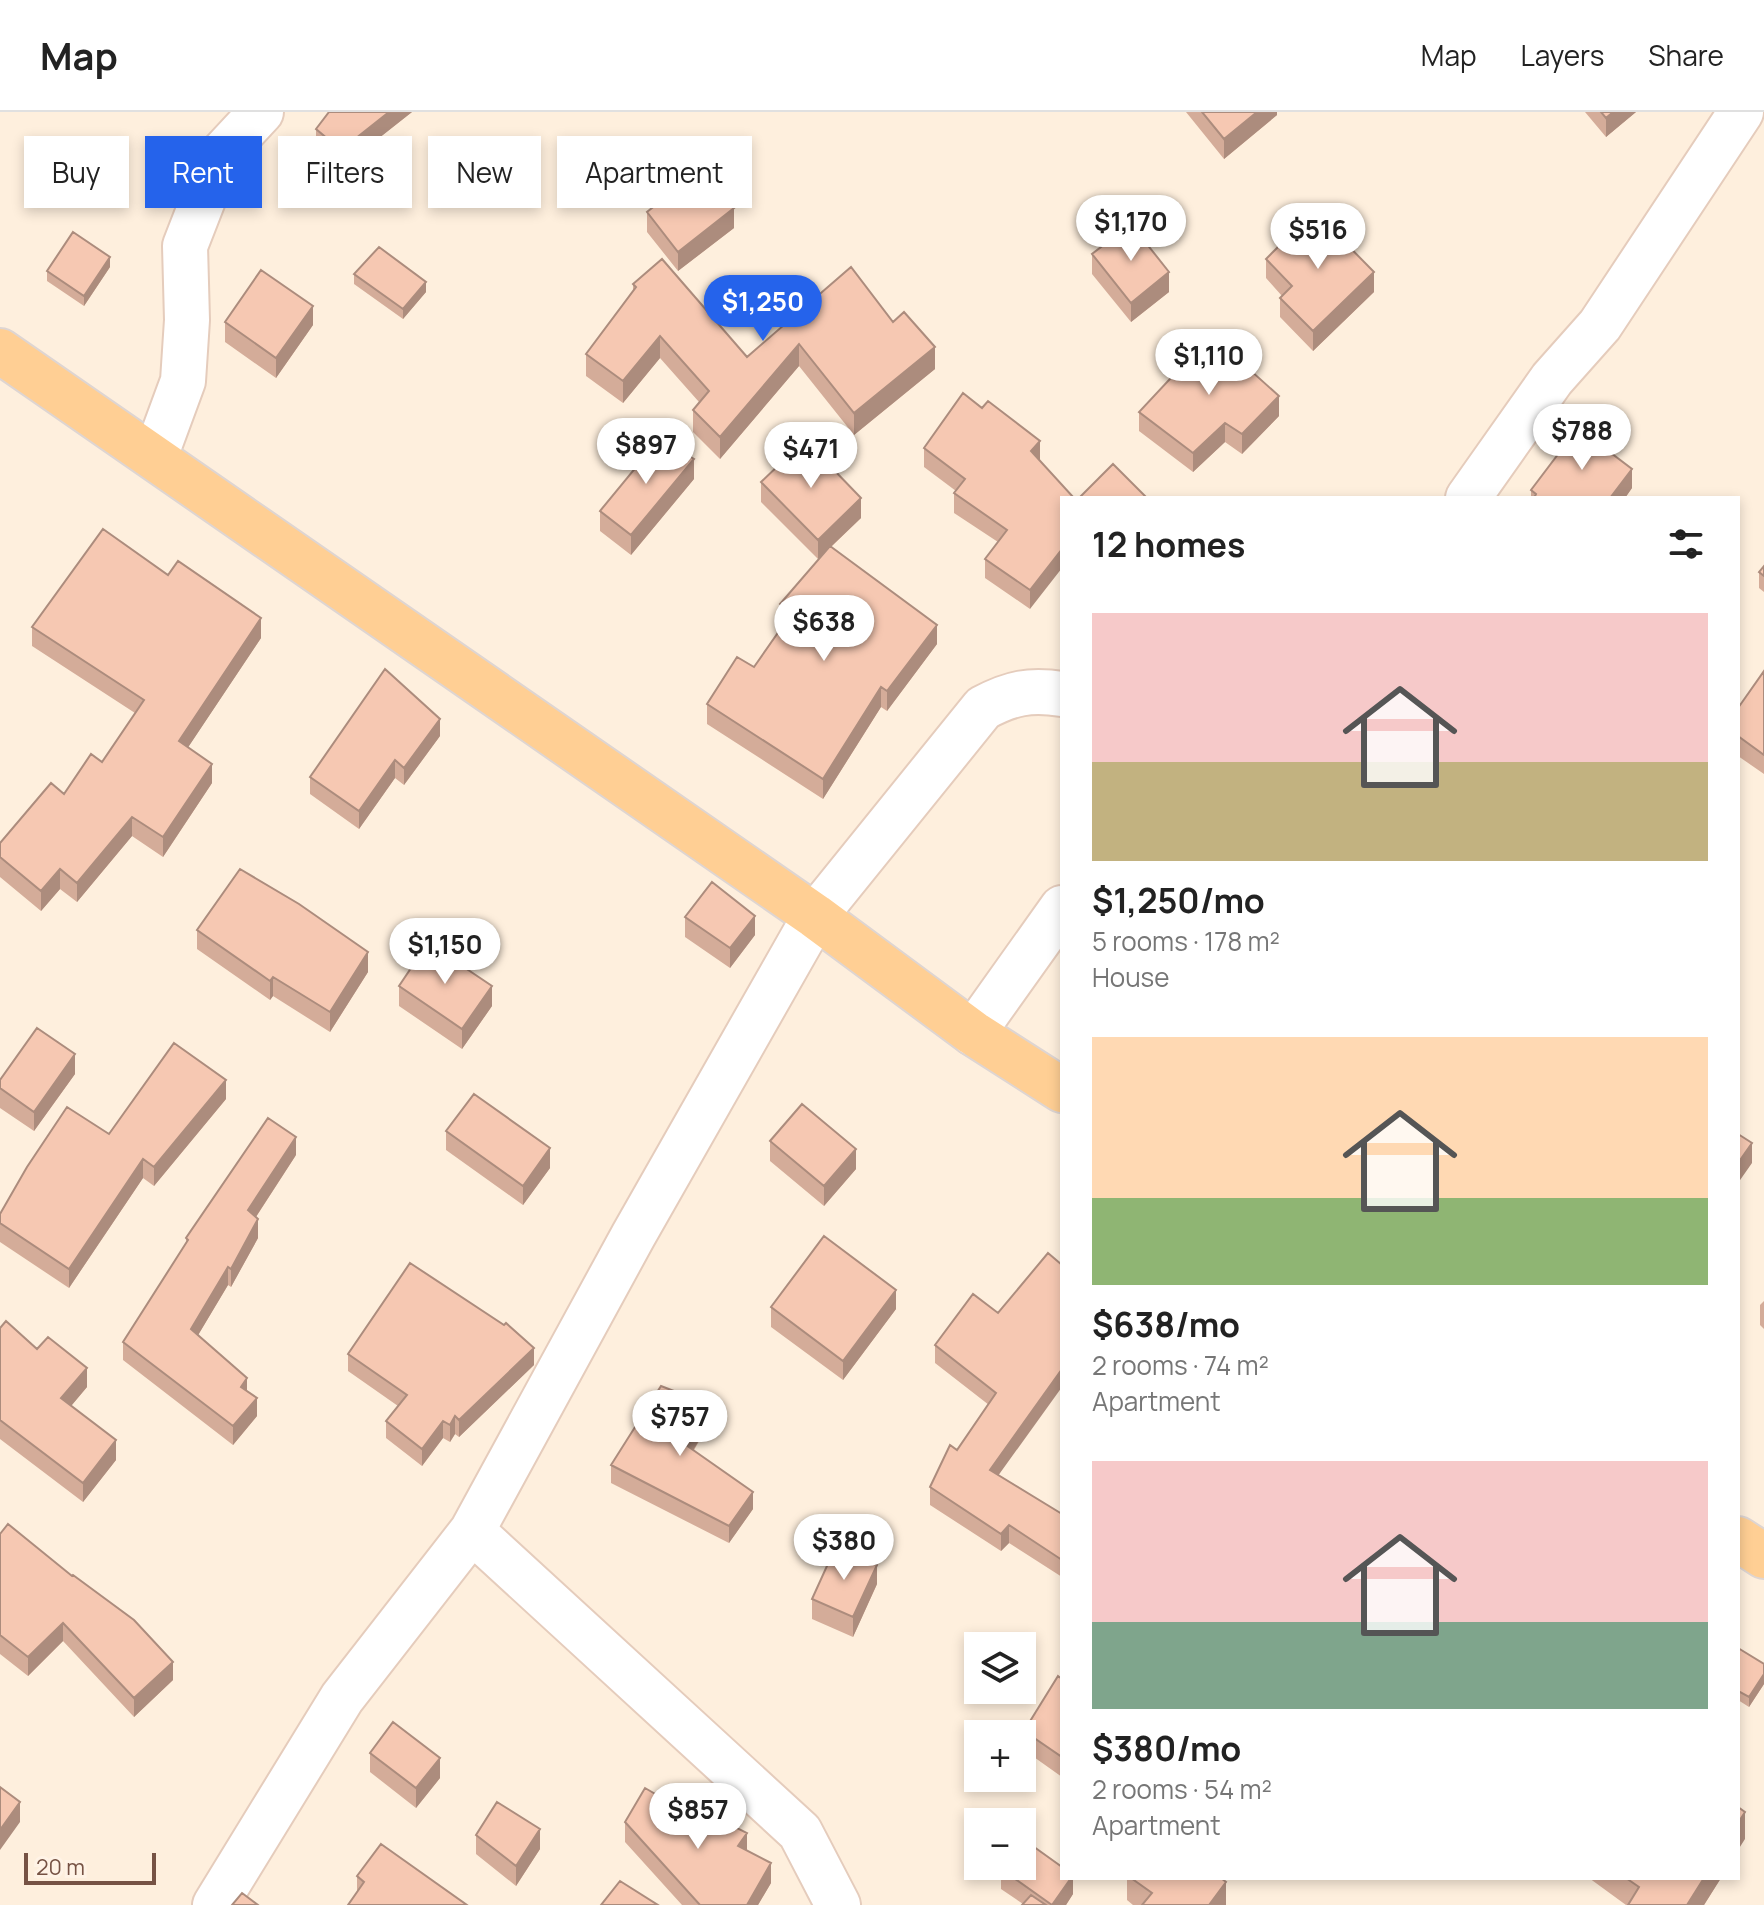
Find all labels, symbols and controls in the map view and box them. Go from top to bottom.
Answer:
text: Map [40,29,118,81]
text: Map [1421,36,1477,74]
text: Layers [1521,36,1604,74]
text: Share [1648,36,1724,74]
chip: Buy [24,136,129,208]
chip: Rent [145,136,262,208]
chip: Filters [278,136,412,208]
chip: New [428,136,541,208]
chip: Apartment [557,136,752,208]
pin: $1,170 [1066,195,1196,263]
text: $1,170 [1094,203,1168,239]
pin: $516 [1271,203,1365,271]
text: $516 [1288,211,1348,247]
pin: $1,250 [698,275,828,343]
text: $1,250 [722,283,804,319]
pin: $1,110 [1144,329,1274,397]
text: $1,110 [1173,337,1245,373]
pin: $788 [1535,404,1629,472]
text: $788 [1551,412,1613,448]
pin: $897 [599,418,693,486]
pin: $471 [764,422,858,490]
text: $897 [615,426,677,462]
text: $471 [782,430,840,466]
text: 12 homes [1092,521,1245,567]
icon: filters [1664,522,1708,566]
pin: $638 [777,595,871,663]
text: $638 [792,603,856,639]
icon: home [1328,665,1472,809]
text: $1,250/mo [1092,877,1265,923]
pin: $1,150 [380,918,510,986]
text: 5 rooms · 178 m² [1092,923,1280,959]
text: $1,150 [407,926,483,962]
text: House [1092,959,1169,995]
icon: home [1328,1089,1472,1233]
text: $638/mo [1092,1301,1240,1347]
text: 2 rooms · 74 m² [1092,1347,1269,1383]
text: Apartment [1092,1383,1221,1419]
pin: $757 [633,1390,727,1458]
text: $757 [650,1398,710,1434]
icon: home [1328,1513,1472,1657]
pin: $380 [797,1514,891,1582]
text: $380 [812,1522,876,1558]
map controls [964,1632,1036,1880]
button: layers [964,1632,1036,1704]
button: + [964,1720,1036,1792]
text: $380/mo [1092,1725,1241,1771]
text: 2 rooms · 54 m² [1092,1771,1272,1807]
pin: $857 [651,1783,745,1851]
text: $857 [667,1791,729,1827]
text: Apartment [1092,1807,1221,1843]
button: − [964,1808,1036,1880]
scale bar [24,1849,156,1885]
text: 20 m [36,1852,85,1882]

